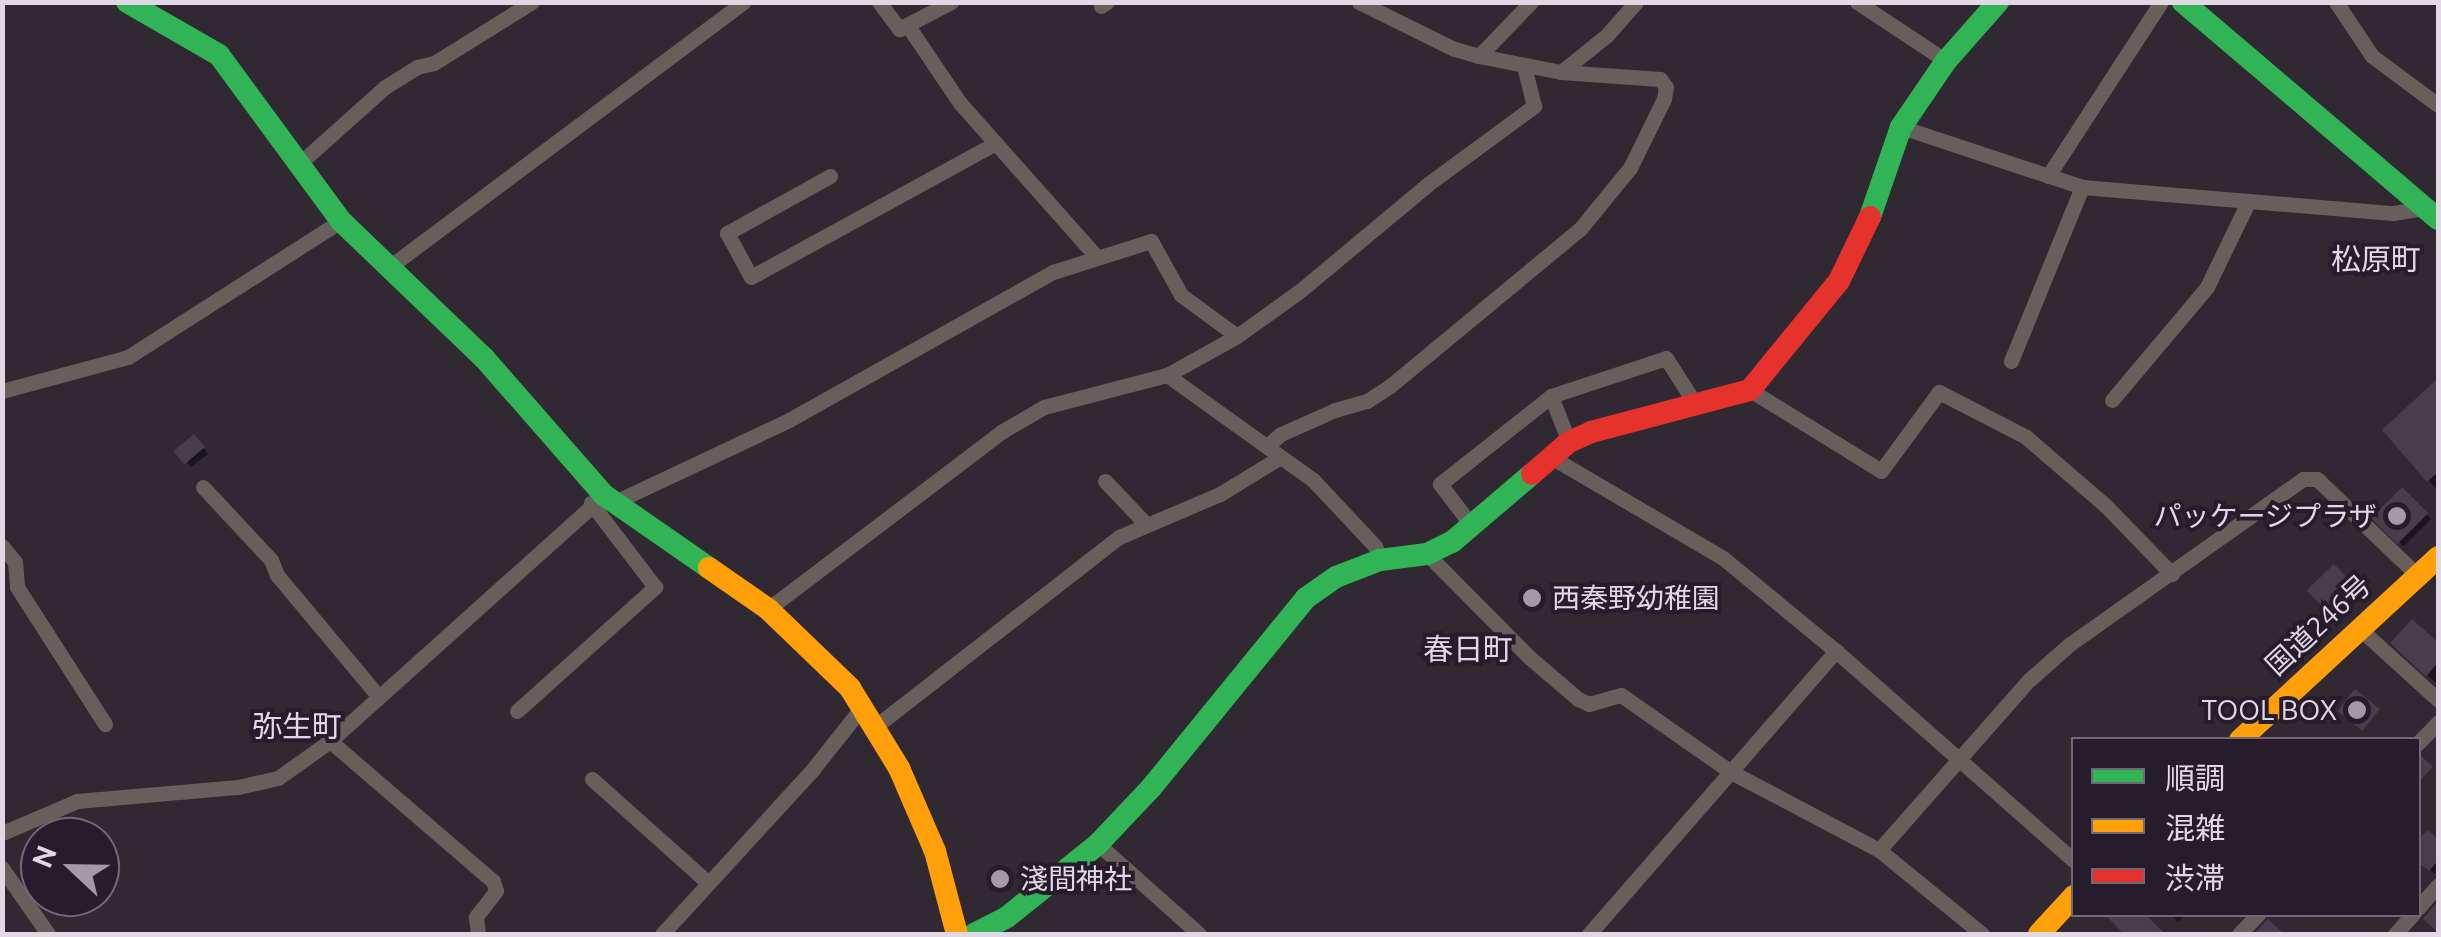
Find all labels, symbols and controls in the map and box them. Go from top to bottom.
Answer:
district label: 松原町 [2331,241,2421,277]
place label: パッケージプラザ [2153,499,2377,533]
marker: パッケージプラザ [2386,505,2408,527]
street label: 国道246号 [2259,568,2377,682]
place label: 西秦野幼稚園 [1552,581,1720,615]
marker: 西秦野幼稚園 [1521,587,1543,609]
district label: 春日町 [1423,631,1513,667]
place label: TOOL BOX [2201,693,2337,727]
marker: TOOL BOX [2346,699,2368,721]
district label: 弥生町 [252,708,342,744]
legend [2071,737,2421,917]
text: 順調 [2165,761,2225,795]
text: 混雑 [2165,811,2225,845]
north arrow [20,817,120,917]
text: N [25,841,62,872]
text: 渋滞 [2165,861,2225,895]
place label: 淺間神社 [1020,862,1132,896]
marker: 淺間神社 [989,868,1011,890]

